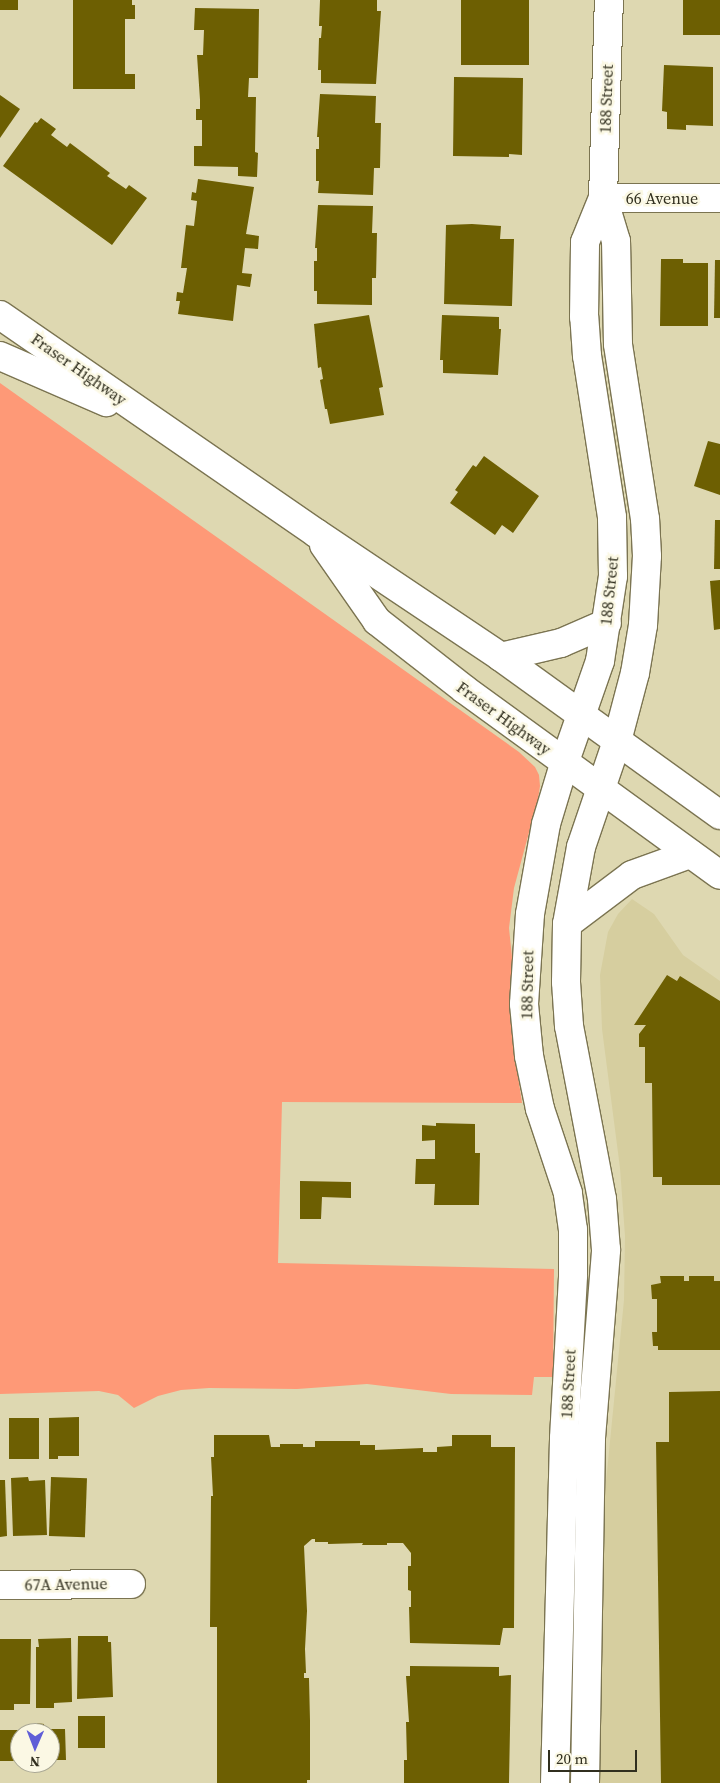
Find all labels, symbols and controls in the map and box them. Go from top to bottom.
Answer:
street label: 188 Street [595,64,617,134]
street label: 66 Avenue [626,188,698,208]
street label: Fraser Highway [28,329,130,409]
street label: 188 Street [596,556,622,626]
street label: Fraser Highway [453,677,555,759]
street label: 188 Street [517,950,537,1020]
street label: 188 Street [557,1349,579,1419]
street label: 67A Avenue [24,1574,108,1594]
north arrow [10,1723,60,1773]
scale bar [550,1740,639,1772]
text: 20 m [556,1748,588,1769]
text: N [29,1752,40,1772]

